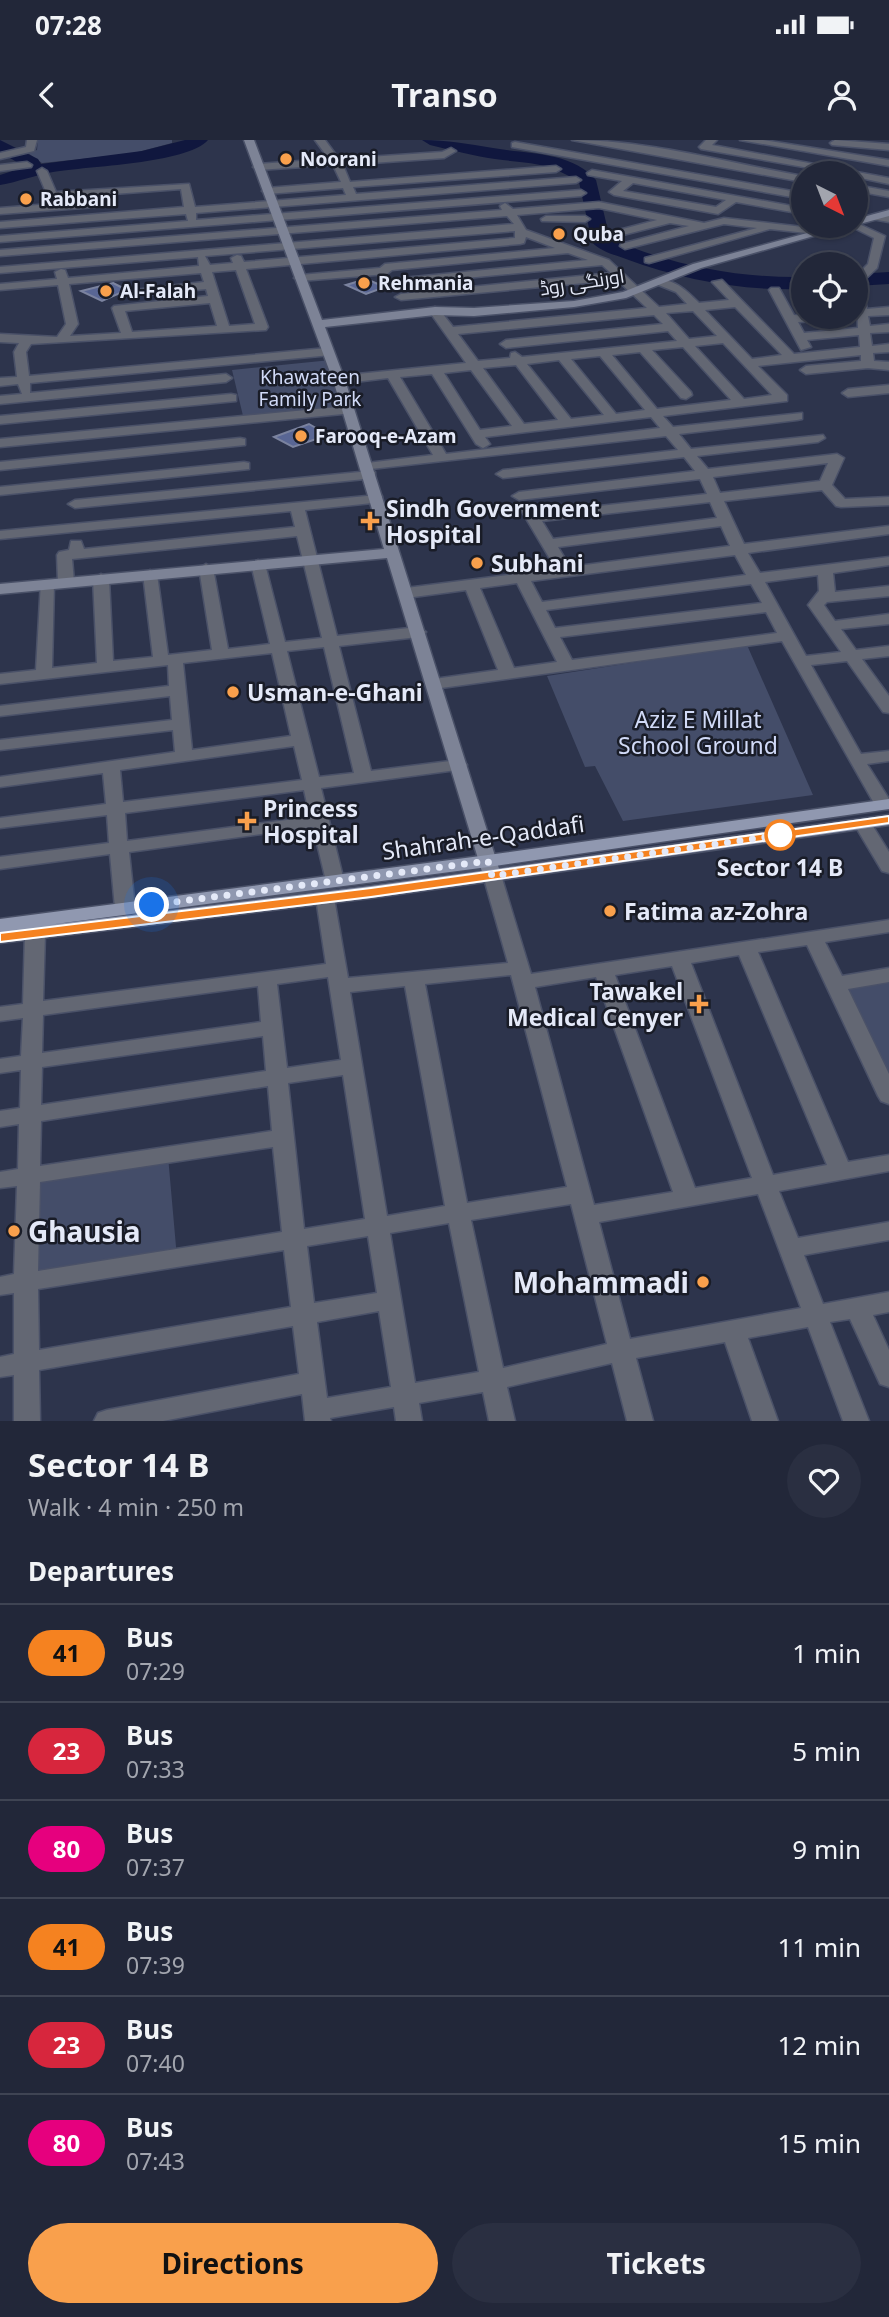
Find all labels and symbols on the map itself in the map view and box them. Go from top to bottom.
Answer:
place label: Noorani [300,146,377,172]
marker: Noorani [278,151,294,167]
north arrow [791,161,868,238]
place label: Rabbani [40,186,117,212]
marker: Rabbani [18,191,34,207]
place label: Quba [573,221,624,247]
marker: Quba [551,226,567,242]
street label: اورنگی روڈ [538,262,626,302]
place label: Rehmania [378,270,473,296]
marker: Rehmania [356,275,372,291]
place label: Al-Falah [120,278,196,304]
marker: Al-Falah [98,283,114,299]
park label: Khawateen Family Park [259,364,361,412]
place label: Farooq-e-Azam [315,423,457,449]
marker: Farooq-e-Azam [293,428,309,444]
place label: Sindh Government Hospital [386,492,600,550]
marker: Sindh Government Hospital [360,511,380,531]
place label: Subhani [491,547,584,579]
marker: Subhani [469,555,485,571]
place label: Usman-e-Ghani [247,676,423,708]
marker: Usman-e-Ghani [225,684,241,700]
park label: Aziz E Millat School Ground [618,703,778,761]
place label: Princess Hospital [263,792,359,850]
street label: Shahrah-e-Qaddafi [380,807,586,867]
marker: Princess Hospital [237,811,257,831]
marker: Sector 14 B [765,820,795,850]
place label: Sector 14 B [717,851,843,883]
your location [134,887,169,922]
place label: Fatima az-Zohra [624,895,808,927]
marker: Fatima az-Zohra [602,903,618,919]
place label: Tawakel Medical Cenyer [507,975,683,1033]
marker: Tawakel Medical Cenyer [689,994,709,1014]
place label: Ghausia [28,1212,141,1250]
marker: Ghausia [6,1223,22,1239]
place label: Mohammadi [513,1263,689,1301]
marker: Mohammadi [695,1274,711,1290]

